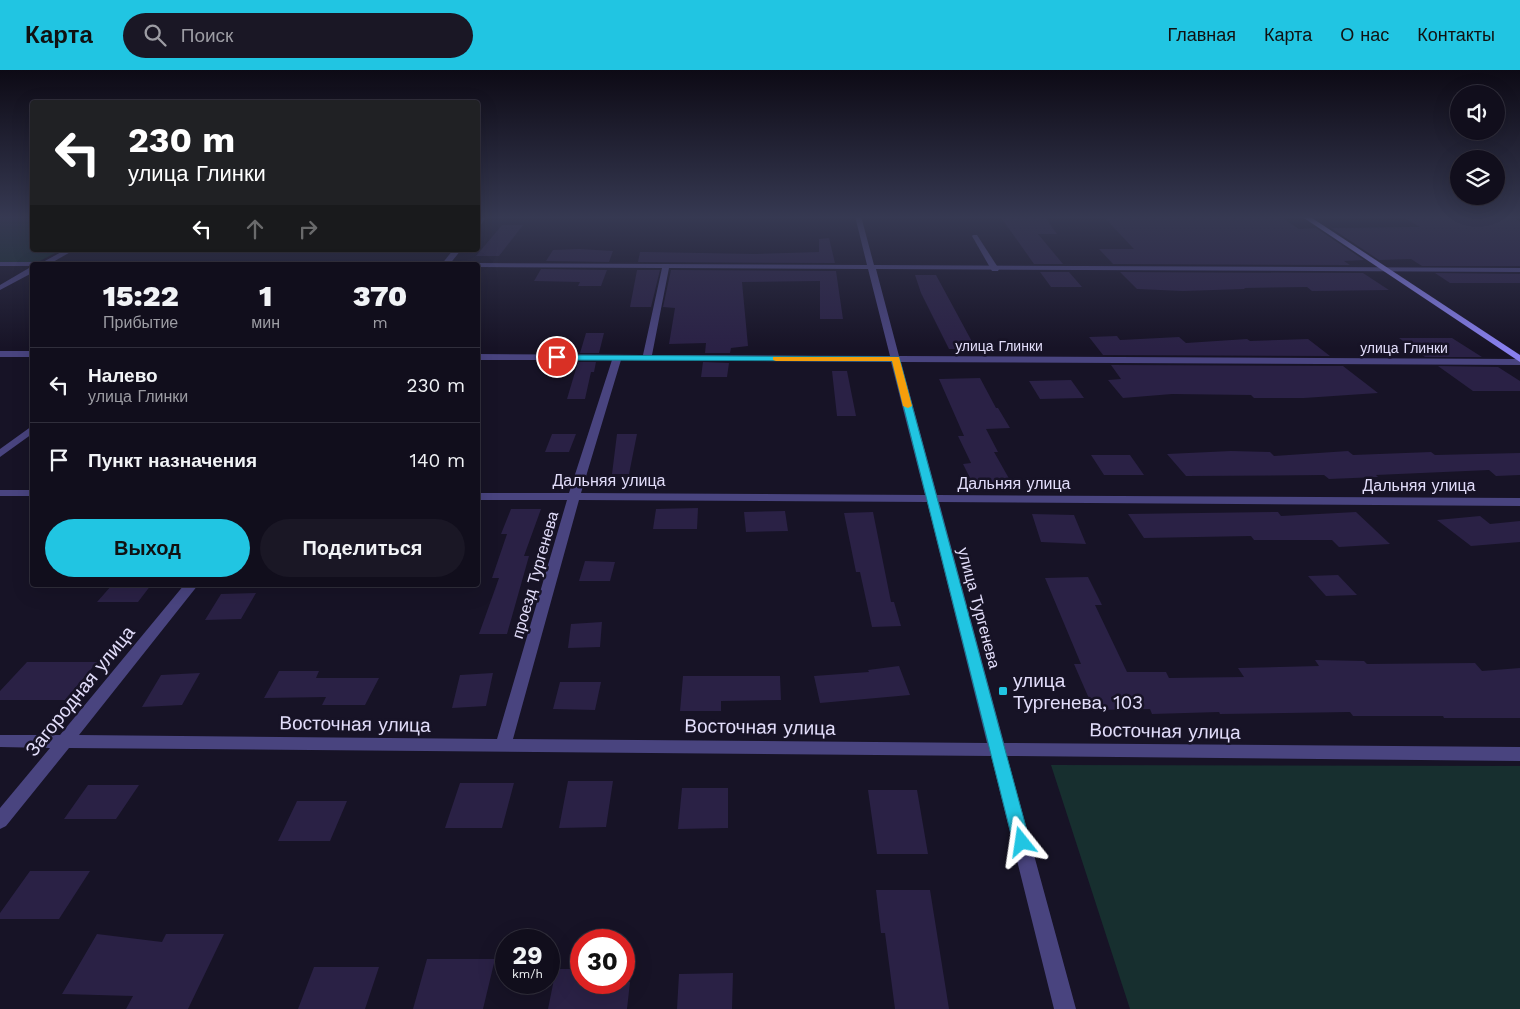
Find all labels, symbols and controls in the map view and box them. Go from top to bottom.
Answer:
search box [123,13,473,58]
text: Карта [25,21,93,49]
icon: search [141,21,169,49]
text: Поиск [181,24,233,47]
text: Главная [1167,24,1236,45]
text: Карта [1264,24,1312,45]
text: О нас [1340,24,1389,45]
text: Контакты [1417,24,1495,45]
map controls [1450,85,1505,205]
button: sound [1450,85,1505,140]
text: 230 m [128,119,235,161]
icon: left [45,120,110,185]
button: layers [1450,150,1505,205]
text: улица Глинки [128,161,266,186]
icon: left [188,215,216,243]
icon: ahead [241,215,269,243]
icon: right [294,215,322,243]
text: 15:22 [103,278,179,313]
text: 1 [259,278,272,313]
text: 370 [353,278,407,313]
text: Прибытие [103,313,178,332]
text: мин [251,313,280,332]
text: m [372,313,388,332]
pin [536,336,578,378]
street label: улица Глинки [955,338,1043,354]
street label: улица Глинки [1360,340,1448,356]
icon: arrive [543,343,571,371]
text: Налево [88,364,158,387]
icon: left [45,371,73,399]
text: 230 m [406,374,465,397]
text: улица Глинки [88,387,188,406]
icon: arrive [45,446,73,474]
text: Пункт назначения [88,449,257,472]
text: 140 m [410,449,465,472]
street label: Дальняя улица [552,471,666,490]
street label: Дальняя улица [957,474,1071,493]
street label: Дальняя улица [1362,476,1476,495]
street label: проезд Тургенева [508,509,562,641]
button: Выход [45,519,250,577]
button: Поделиться [260,519,465,577]
street label: улица Тургенева [954,545,1004,671]
street label: Загородная улица [20,621,140,761]
place label: улица Тургенева, 103 [1013,669,1143,714]
marker: улица Тургенева, 103 [997,685,1009,697]
street label: Восточная улица [279,711,431,737]
street label: Восточная улица [684,714,836,740]
street label: Восточная улица [1089,718,1241,744]
position arrow [995,815,1047,867]
speed limit sign: 30 [570,929,635,994]
text: 29 [512,941,543,970]
text: km/h [512,967,543,981]

